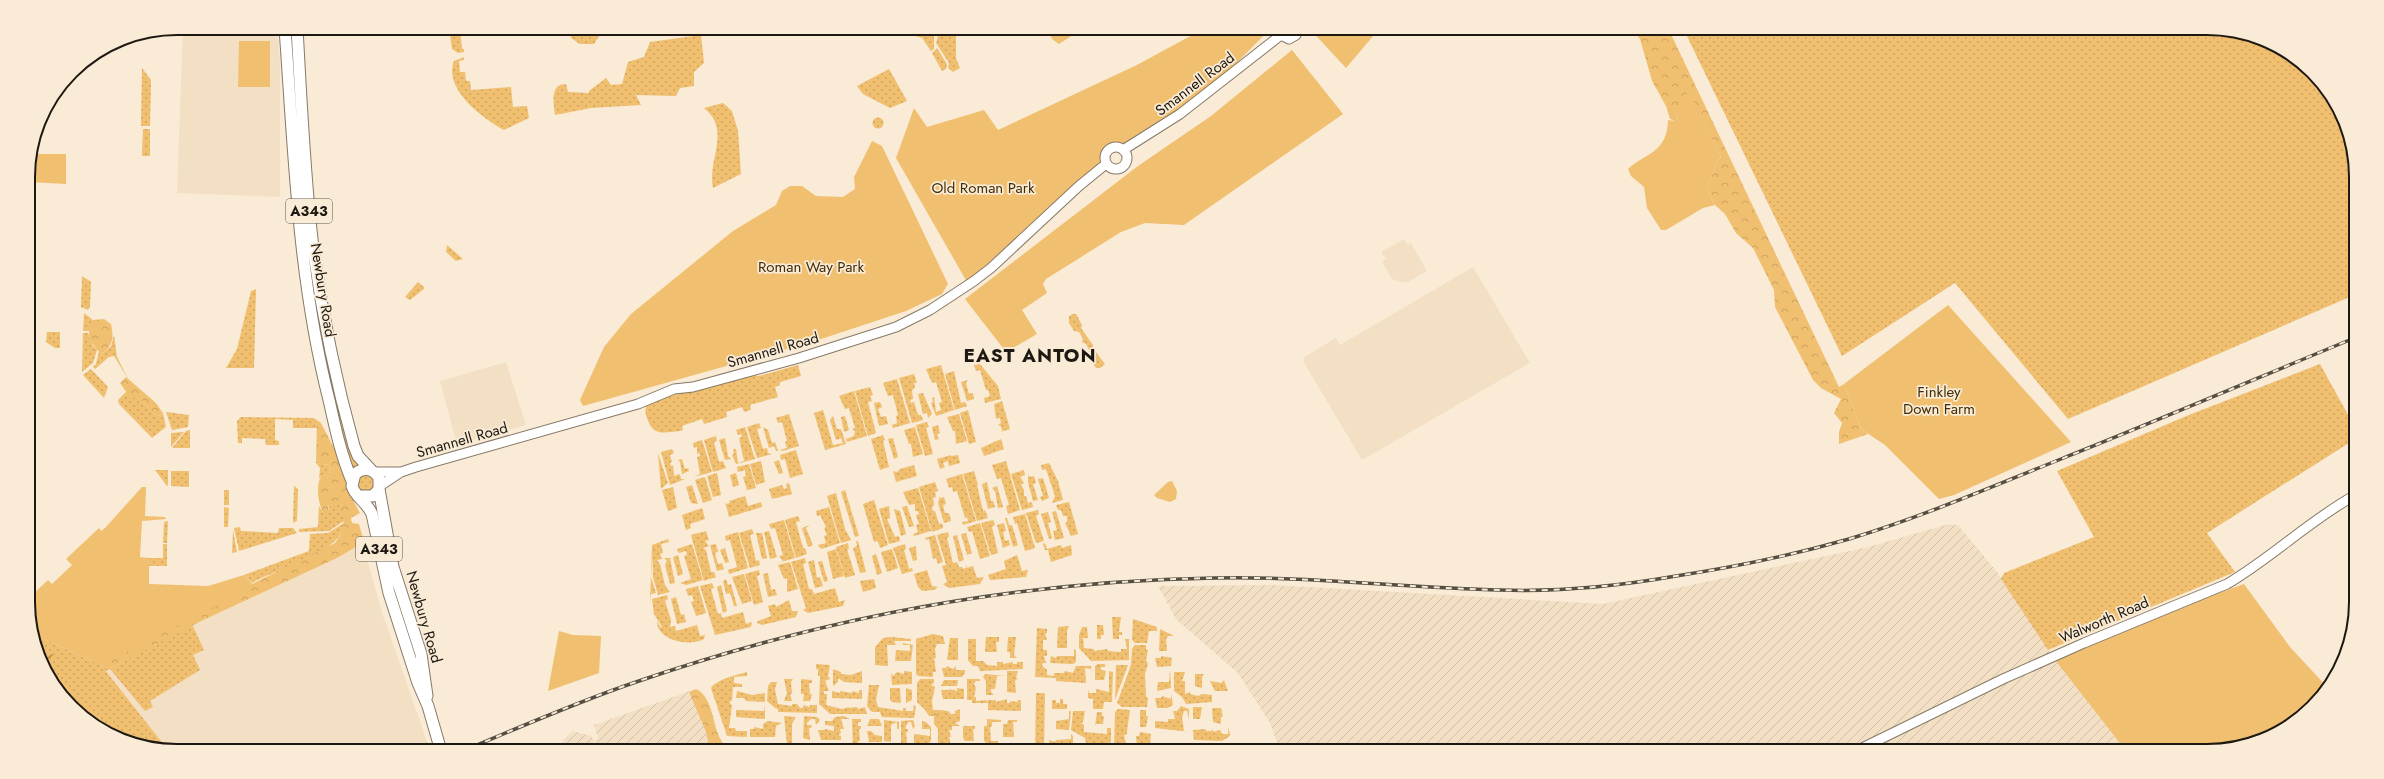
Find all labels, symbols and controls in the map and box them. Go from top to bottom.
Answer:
street label: Smannell Road [1151,47,1239,121]
park label: Old Roman Park [932,177,1035,199]
road number: A343 [286,199,332,223]
street label: Newbury Road [305,241,341,339]
park label: Roman Way Park [758,256,864,278]
street label: Smannell Road [725,326,821,374]
district label: EAST ANTON [963,342,1097,369]
park label: Finkley Down Farm [1903,381,1975,420]
street label: Smannell Road [414,416,510,464]
road number: A343 [356,537,402,561]
street label: Newbury Road [400,568,448,666]
street label: Walworth Road [2056,591,2152,649]

